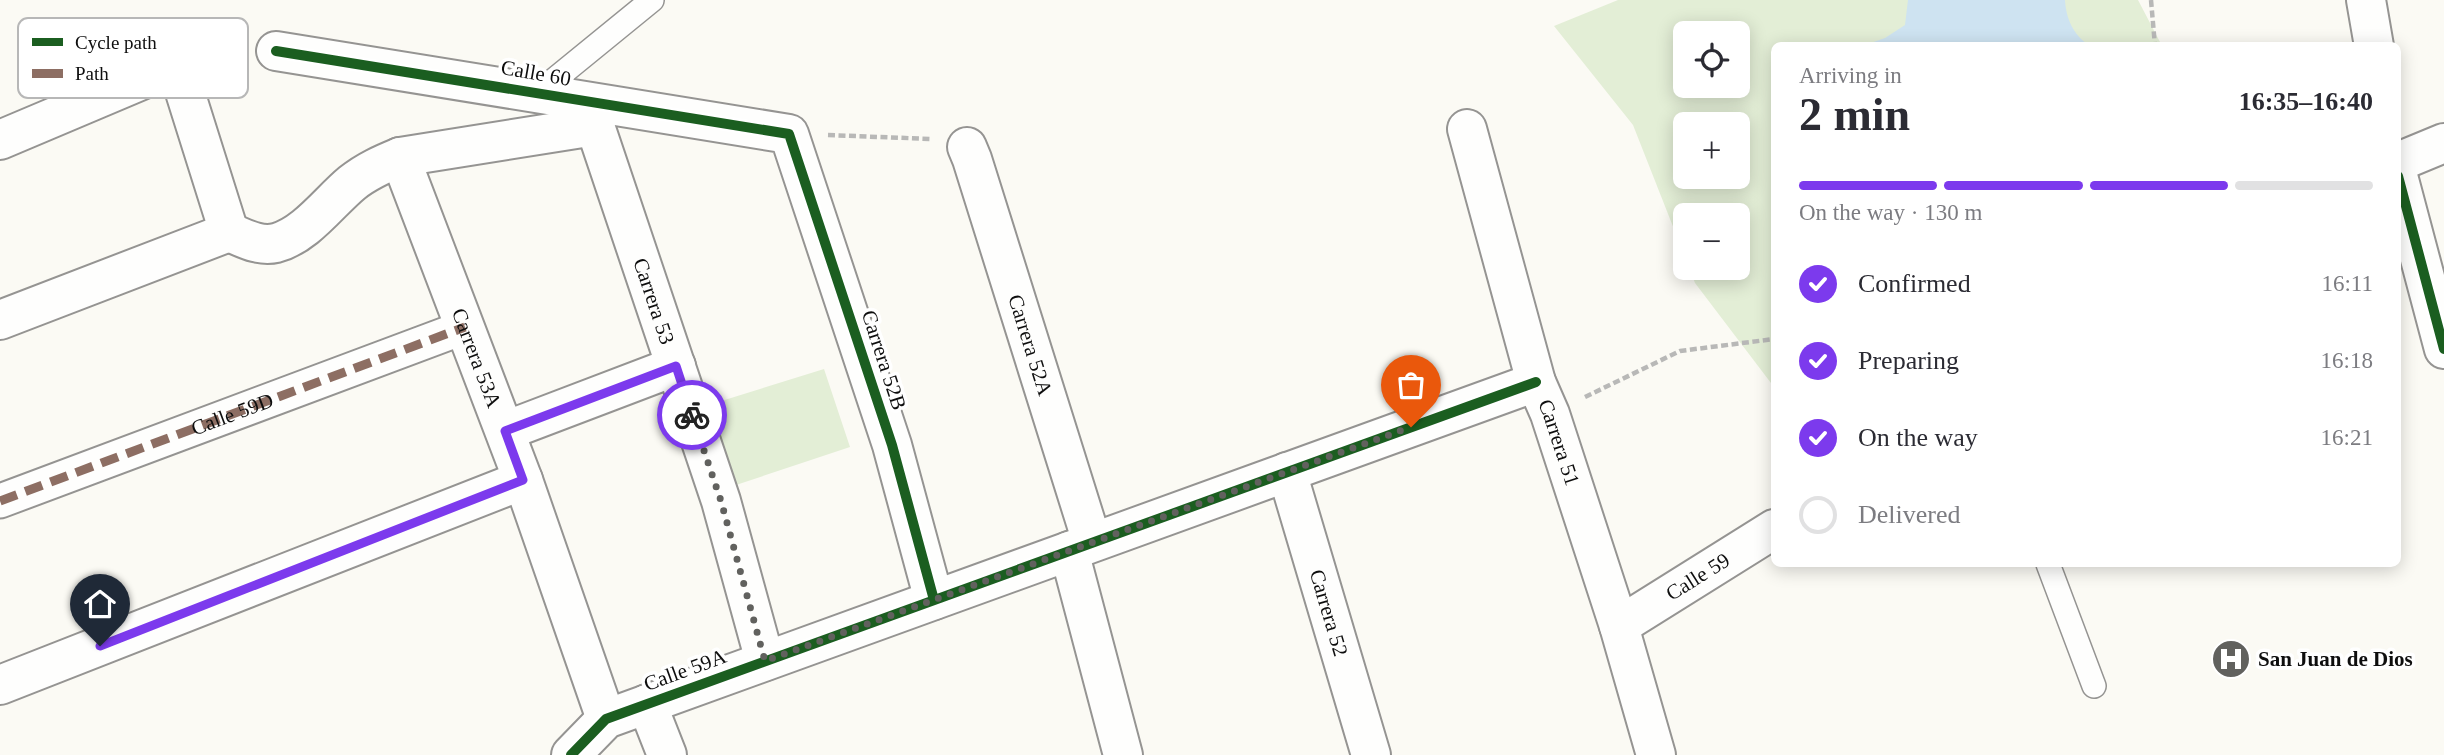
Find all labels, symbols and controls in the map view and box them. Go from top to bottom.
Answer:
legend [18,18,248,98]
map controls [1673,21,1750,280]
button: locate [1673,21,1750,98]
text: Cycle path [75,32,157,53]
street label: Calle 60 [499,55,573,91]
text: Path [75,63,109,84]
text: Arriving in [1799,63,1902,88]
text: 16:35–16:40 [2239,87,2373,116]
text: 2 min [1799,89,1910,140]
button: + [1673,112,1750,189]
text: On the way · 130 m [1799,200,1982,225]
button: − [1673,203,1750,280]
street label: Carrera 53 [628,255,679,347]
icon: check [1799,265,1837,303]
text: Confirmed [1858,269,1971,298]
text: 16:11 [2321,271,2373,296]
street label: Carrera 52A [1003,292,1058,399]
street label: Carrera 53A [447,305,507,412]
street label: Carrera 52B [857,307,911,413]
icon: check [1799,342,1837,380]
text: Preparing [1858,346,1959,375]
text: 16:18 [2321,348,2373,373]
pin [1381,355,1441,427]
icon: bag [1392,366,1430,404]
courier [657,380,727,450]
street label: Calle 59D [188,388,277,440]
icon: bike [673,396,711,434]
street label: Carrera 51 [1533,396,1584,489]
icon: check [1799,419,1837,457]
text: On the way [1858,423,1978,452]
text: 16:21 [2321,425,2373,450]
text: Delivered [1858,500,1961,529]
street label: Calle 59 [1662,548,1734,606]
street label: Carrera 52 [1305,567,1353,659]
pin [70,574,130,646]
icon: home [81,585,119,623]
hospital icon: San Juan de Dios [2210,638,2252,680]
street label: Calle 59A [641,644,730,696]
place label: San Juan de Dios [2258,647,2413,671]

